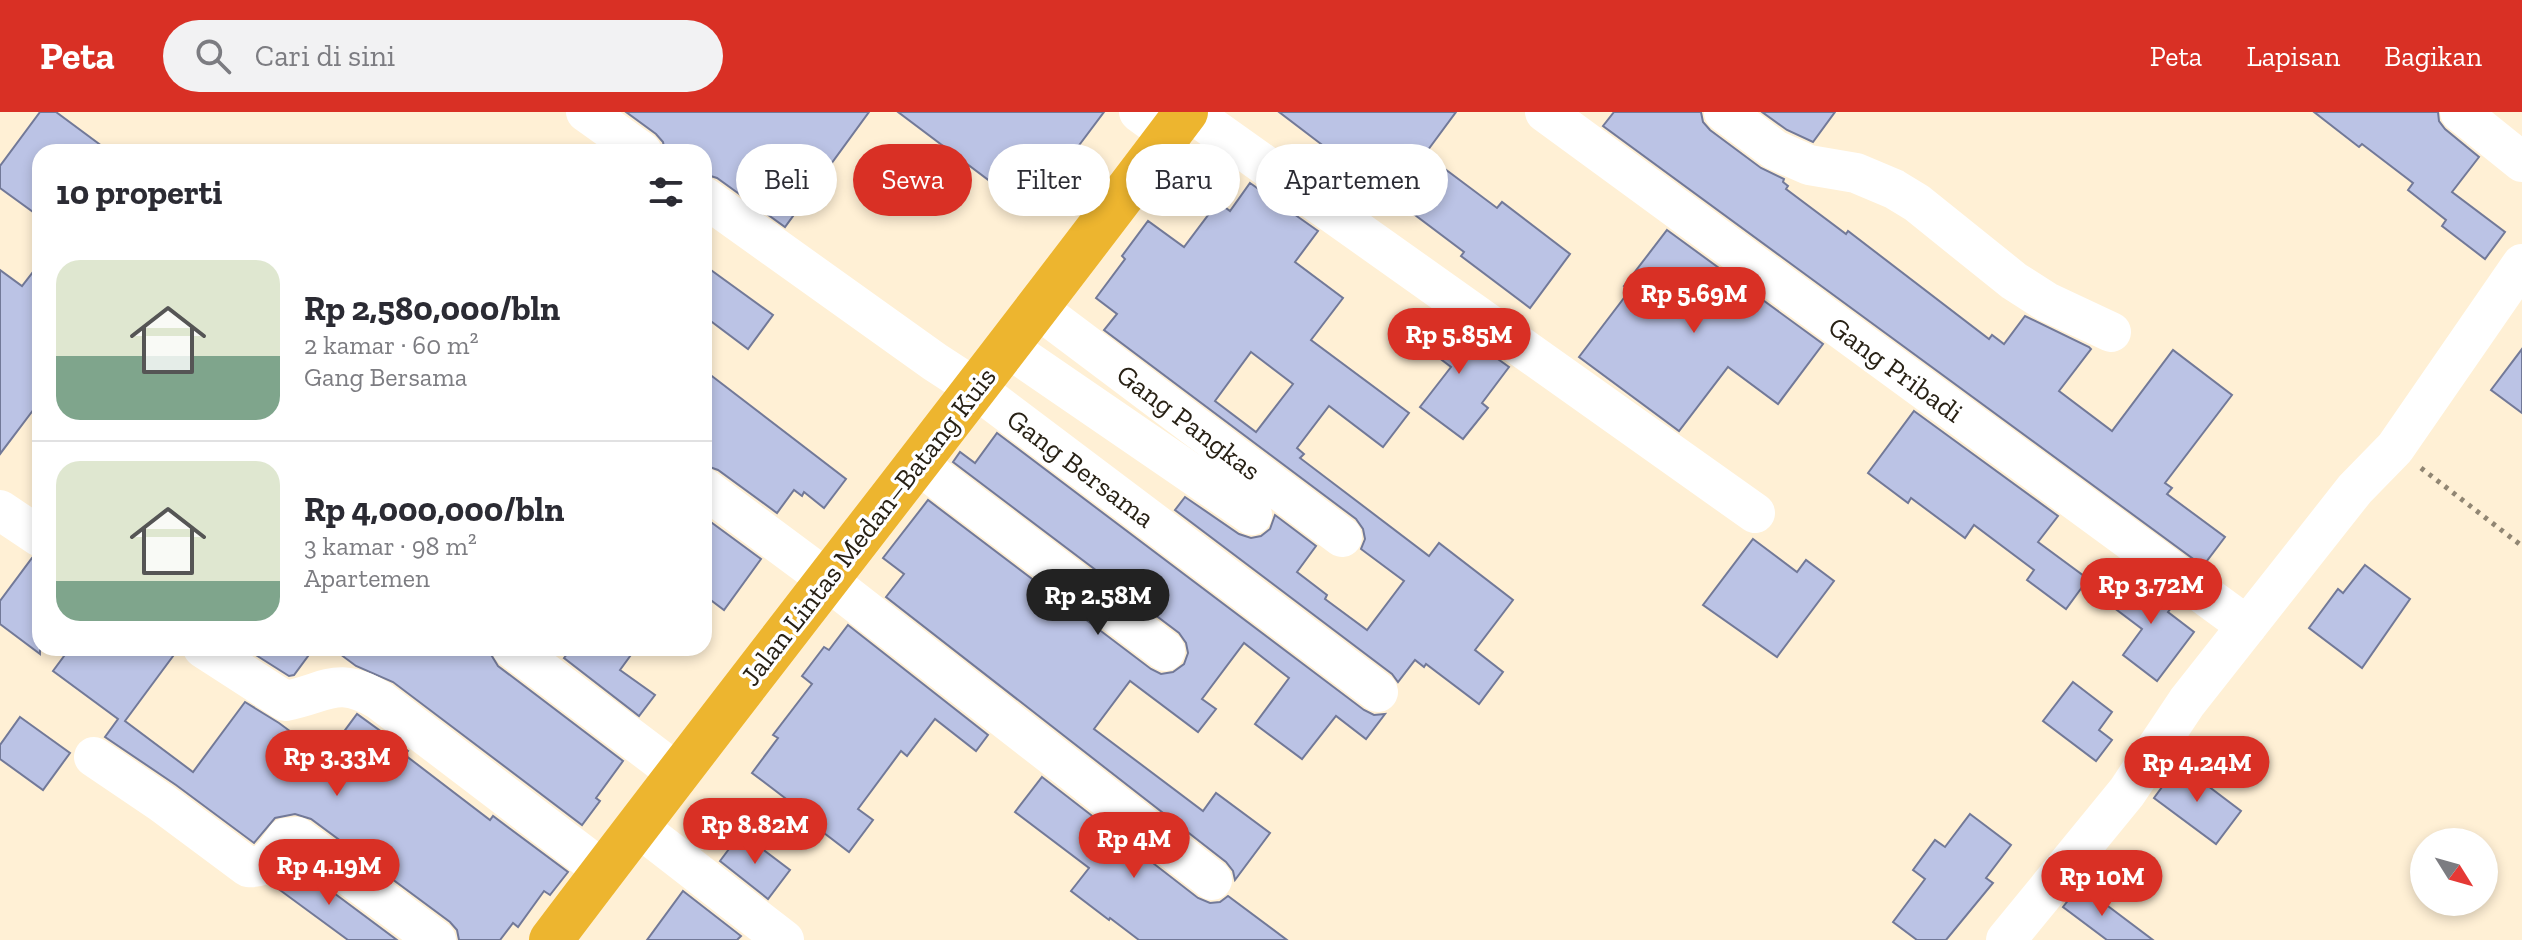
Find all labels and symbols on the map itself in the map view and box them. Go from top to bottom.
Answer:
pin: Rp 5.69M [1611,267,1777,335]
pin: Rp 5.85M [1376,308,1542,376]
street label: Gang Pribadi [1822,310,1969,429]
street label: Gang Pangkas [1110,358,1267,487]
street label: Jalan Lintas Medan–Batang Kuis [734,361,1003,692]
street label: Gang Bersama [1001,402,1161,535]
pin: Rp 3.72M [2068,558,2234,626]
pin: Rp 2.58M [1015,569,1181,637]
pin: Rp 3.33M [254,730,420,798]
pin: Rp 4.24M [2114,736,2280,804]
pin: Rp 8.82M [672,798,838,866]
pin: Rp 4M [1078,812,1190,880]
north arrow [2410,828,2498,916]
pin: Rp 4.19M [246,839,412,907]
pin: Rp 10M [2037,850,2167,918]

